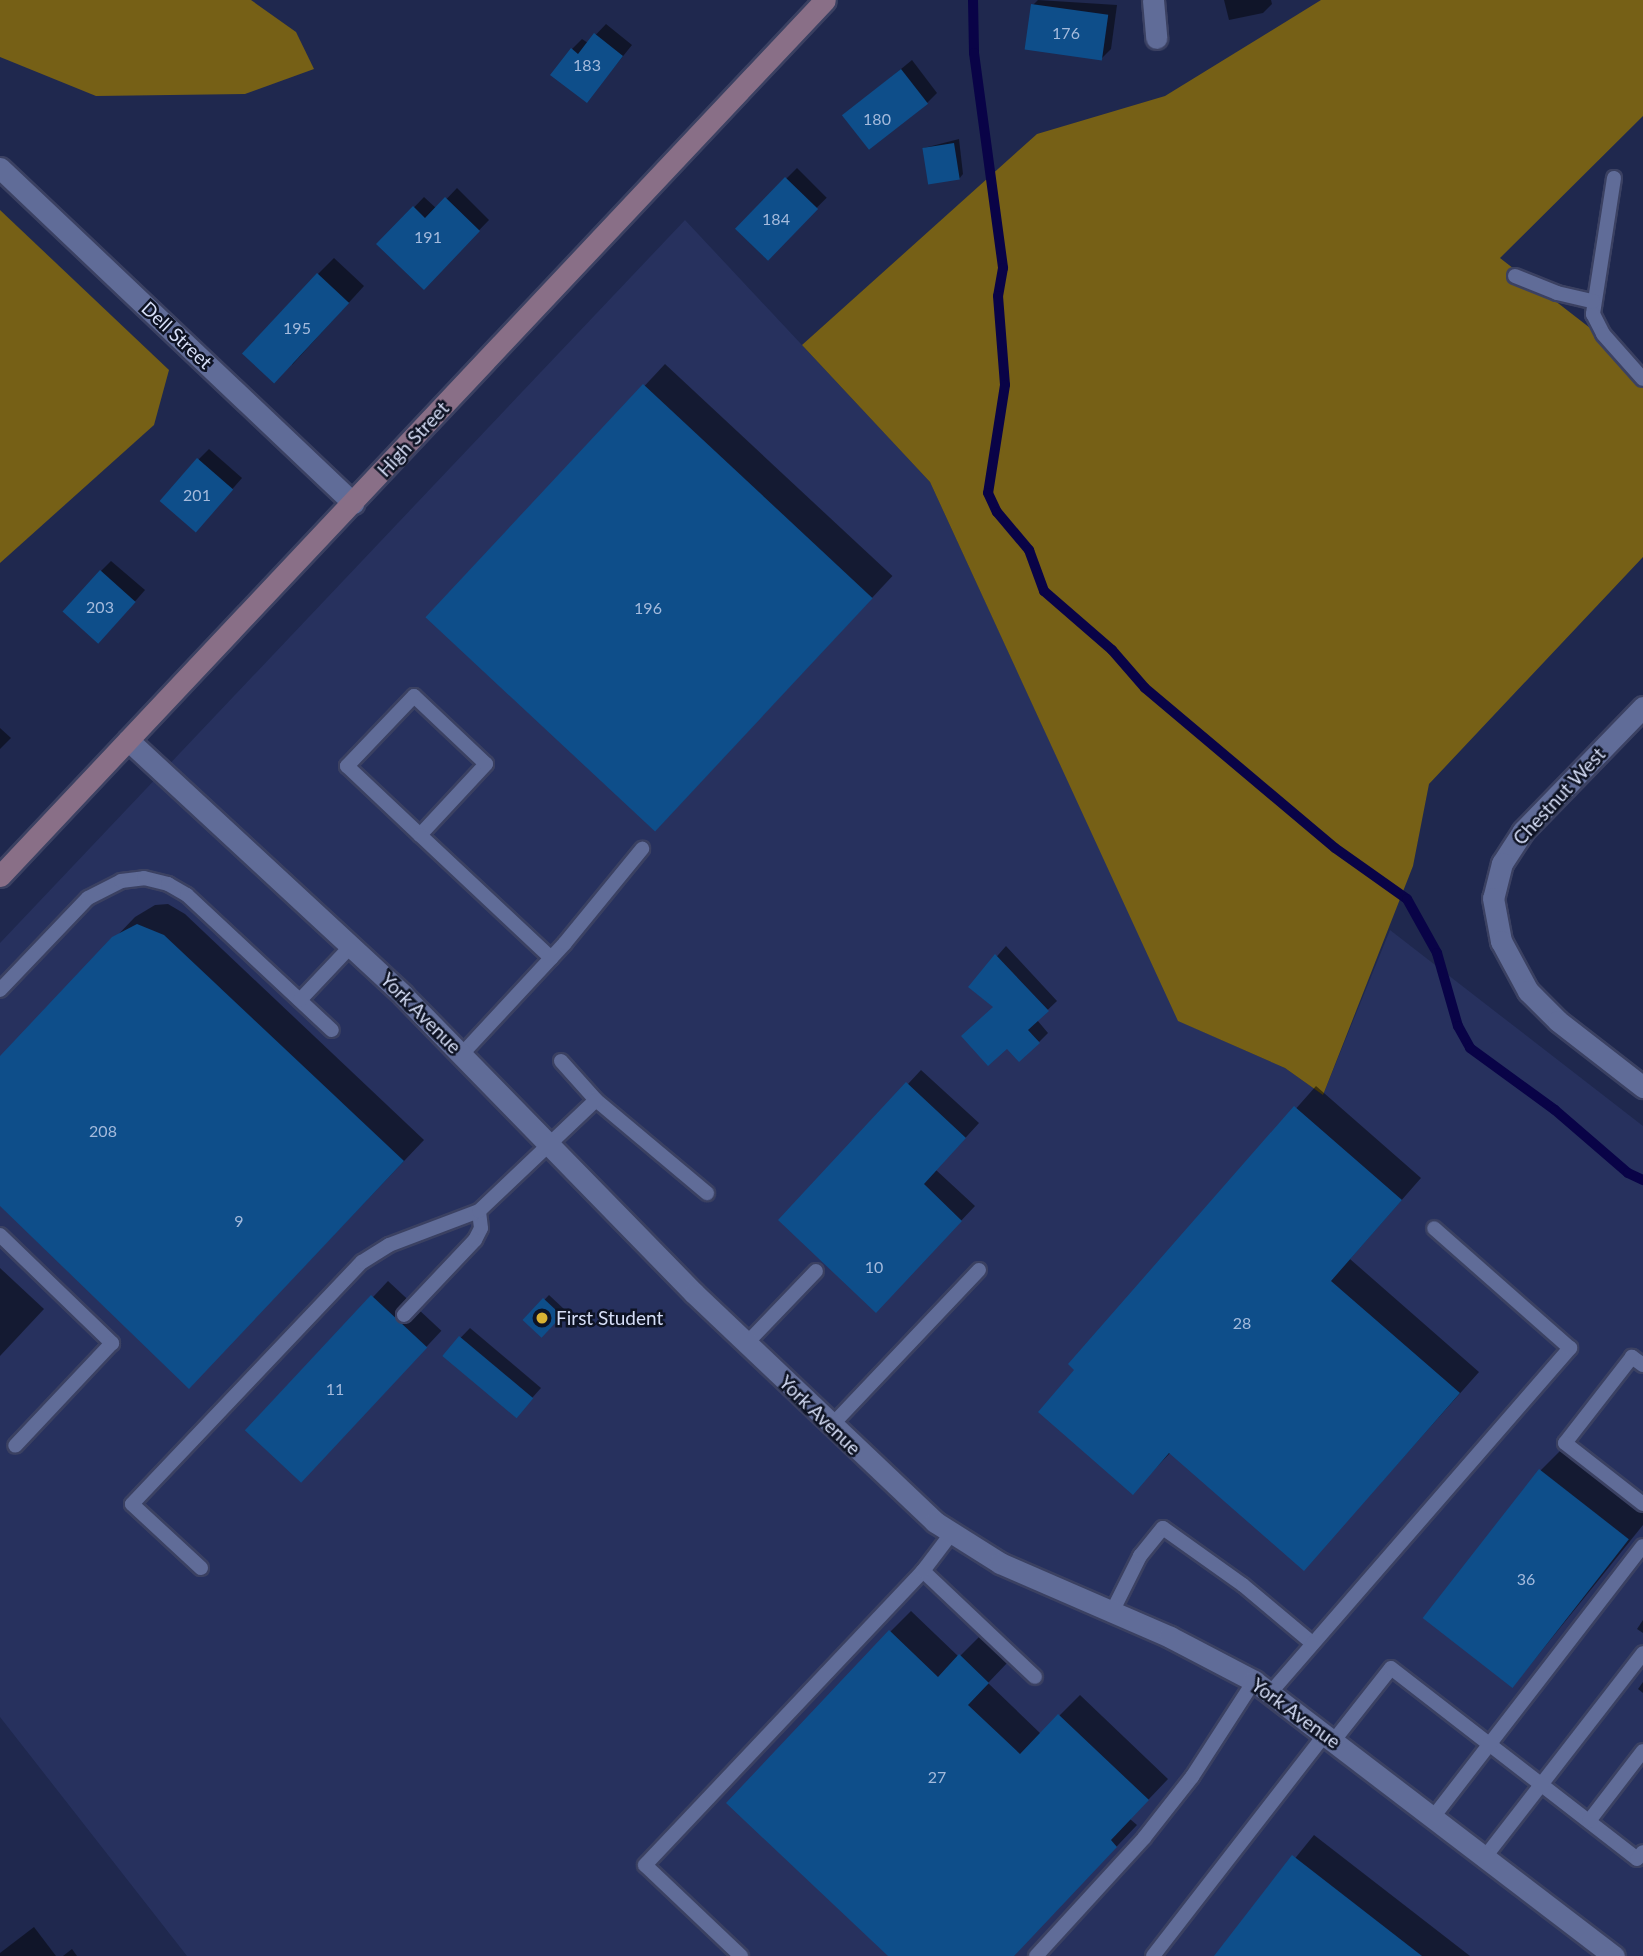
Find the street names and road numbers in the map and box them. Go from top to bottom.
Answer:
street label: Dell Street [137,297,217,373]
street label: High Street [373,397,453,481]
street label: Chestnut West [1508,743,1610,849]
street label: York Avenue [376,968,466,1058]
street label: York Avenue [774,1370,866,1460]
street label: York Avenue [1247,1673,1345,1753]

